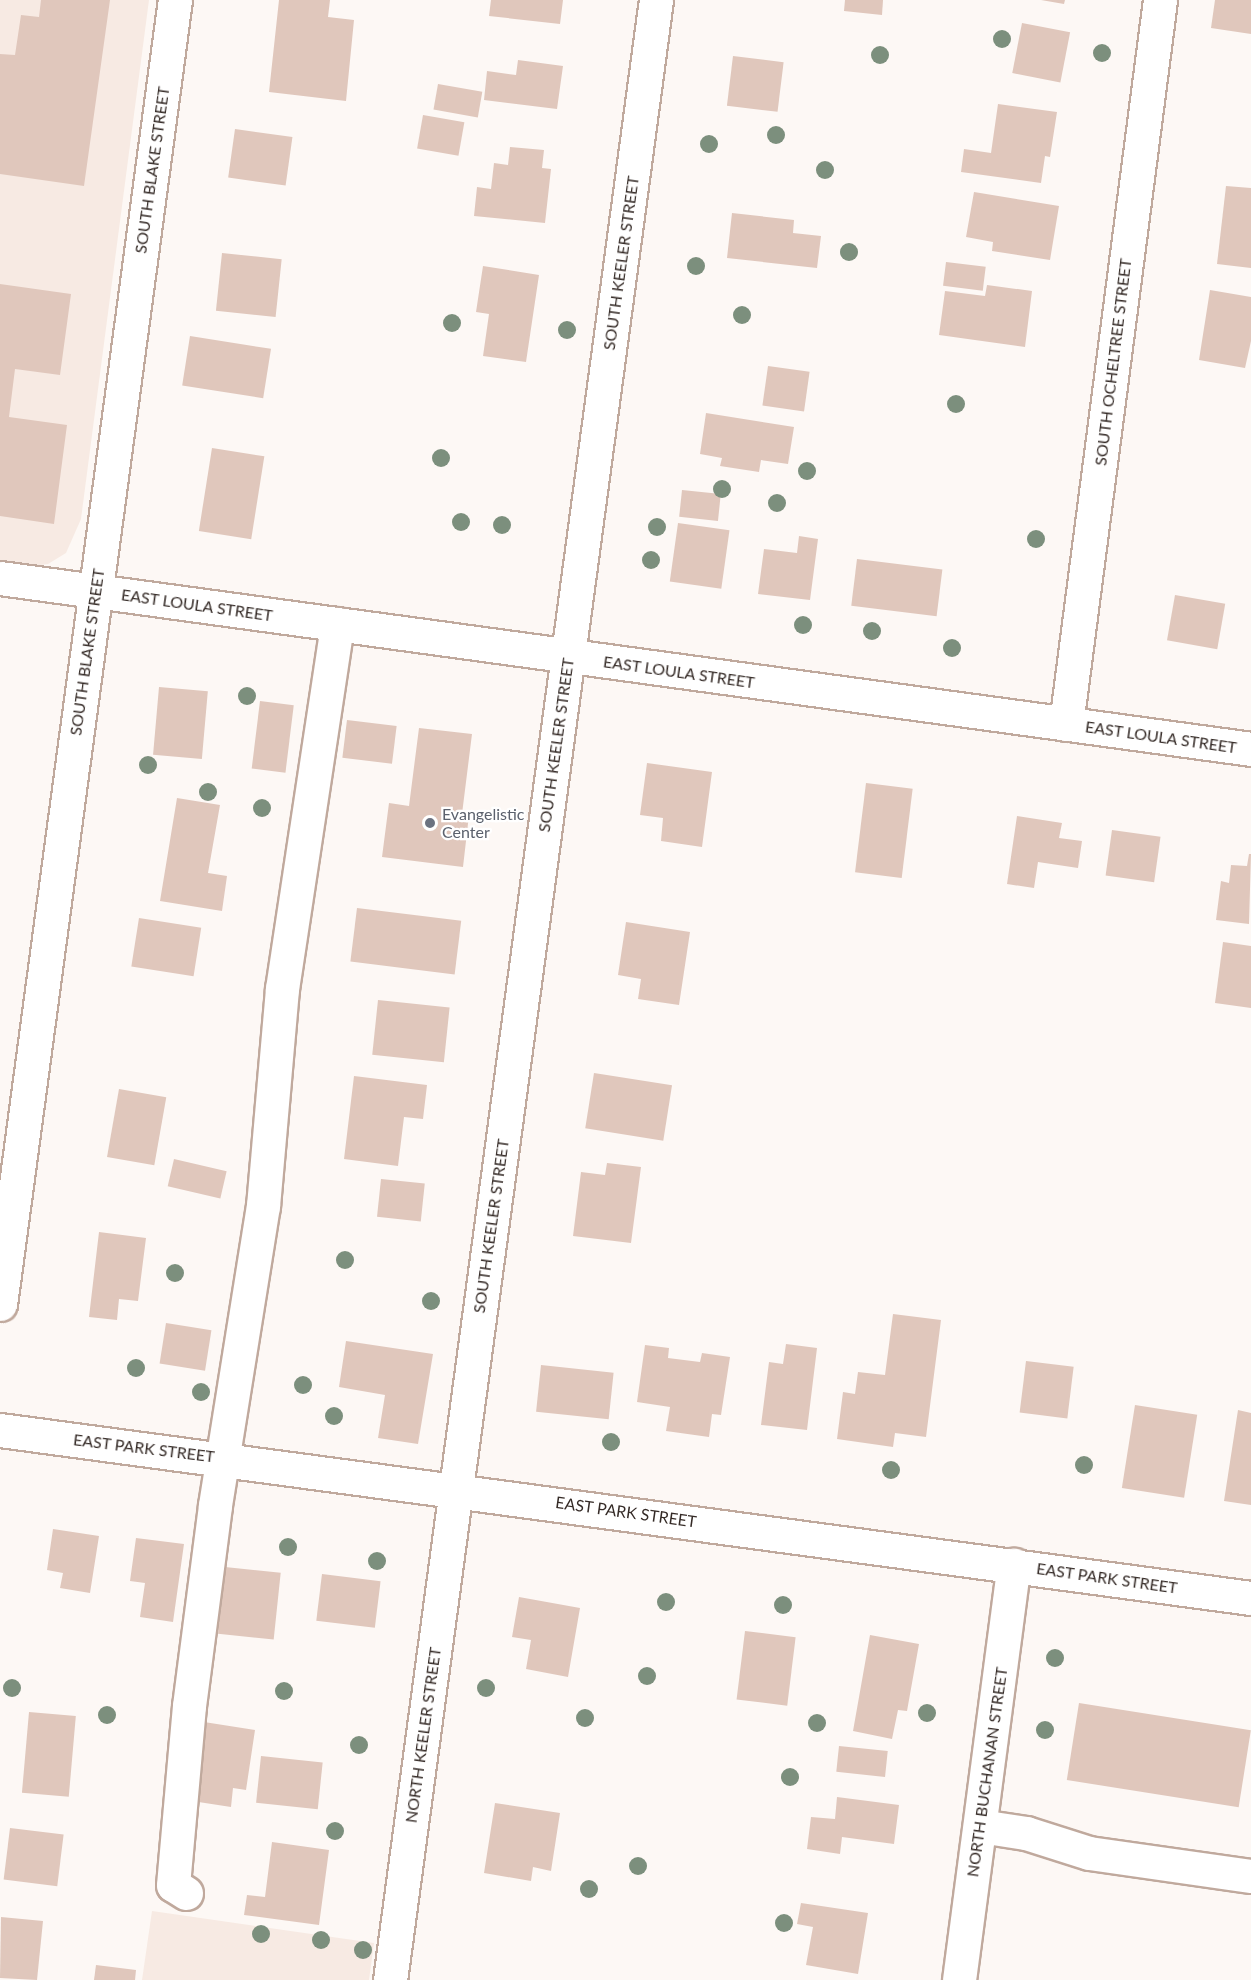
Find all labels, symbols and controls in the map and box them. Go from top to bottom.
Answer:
street label: SOUTH BLAKE STREET [131,85,173,255]
street label: SOUTH KEELER STREET [599,175,643,351]
street label: SOUTH OCHELTREE STREET [1091,257,1135,467]
street label: SOUTH BLAKE STREET [66,567,108,737]
street label: EAST LOULA STREET [120,585,274,625]
street label: EAST LOULA STREET [602,652,756,692]
street label: SOUTH KEELER STREET [534,657,578,833]
street label: EAST LOULA STREET [1084,717,1238,757]
place label: Evangelistic Center [442,804,525,842]
marker: Evangelistic Center [423,816,437,830]
street label: SOUTH KEELER STREET [469,1138,513,1314]
street label: EAST PARK STREET [72,1430,216,1466]
street label: EAST PARK STREET [554,1493,698,1531]
street label: EAST PARK STREET [1035,1559,1179,1597]
street label: NORTH KEELER STREET [401,1646,445,1824]
street label: NORTH BUCHANAN STREET [963,1666,1011,1878]

